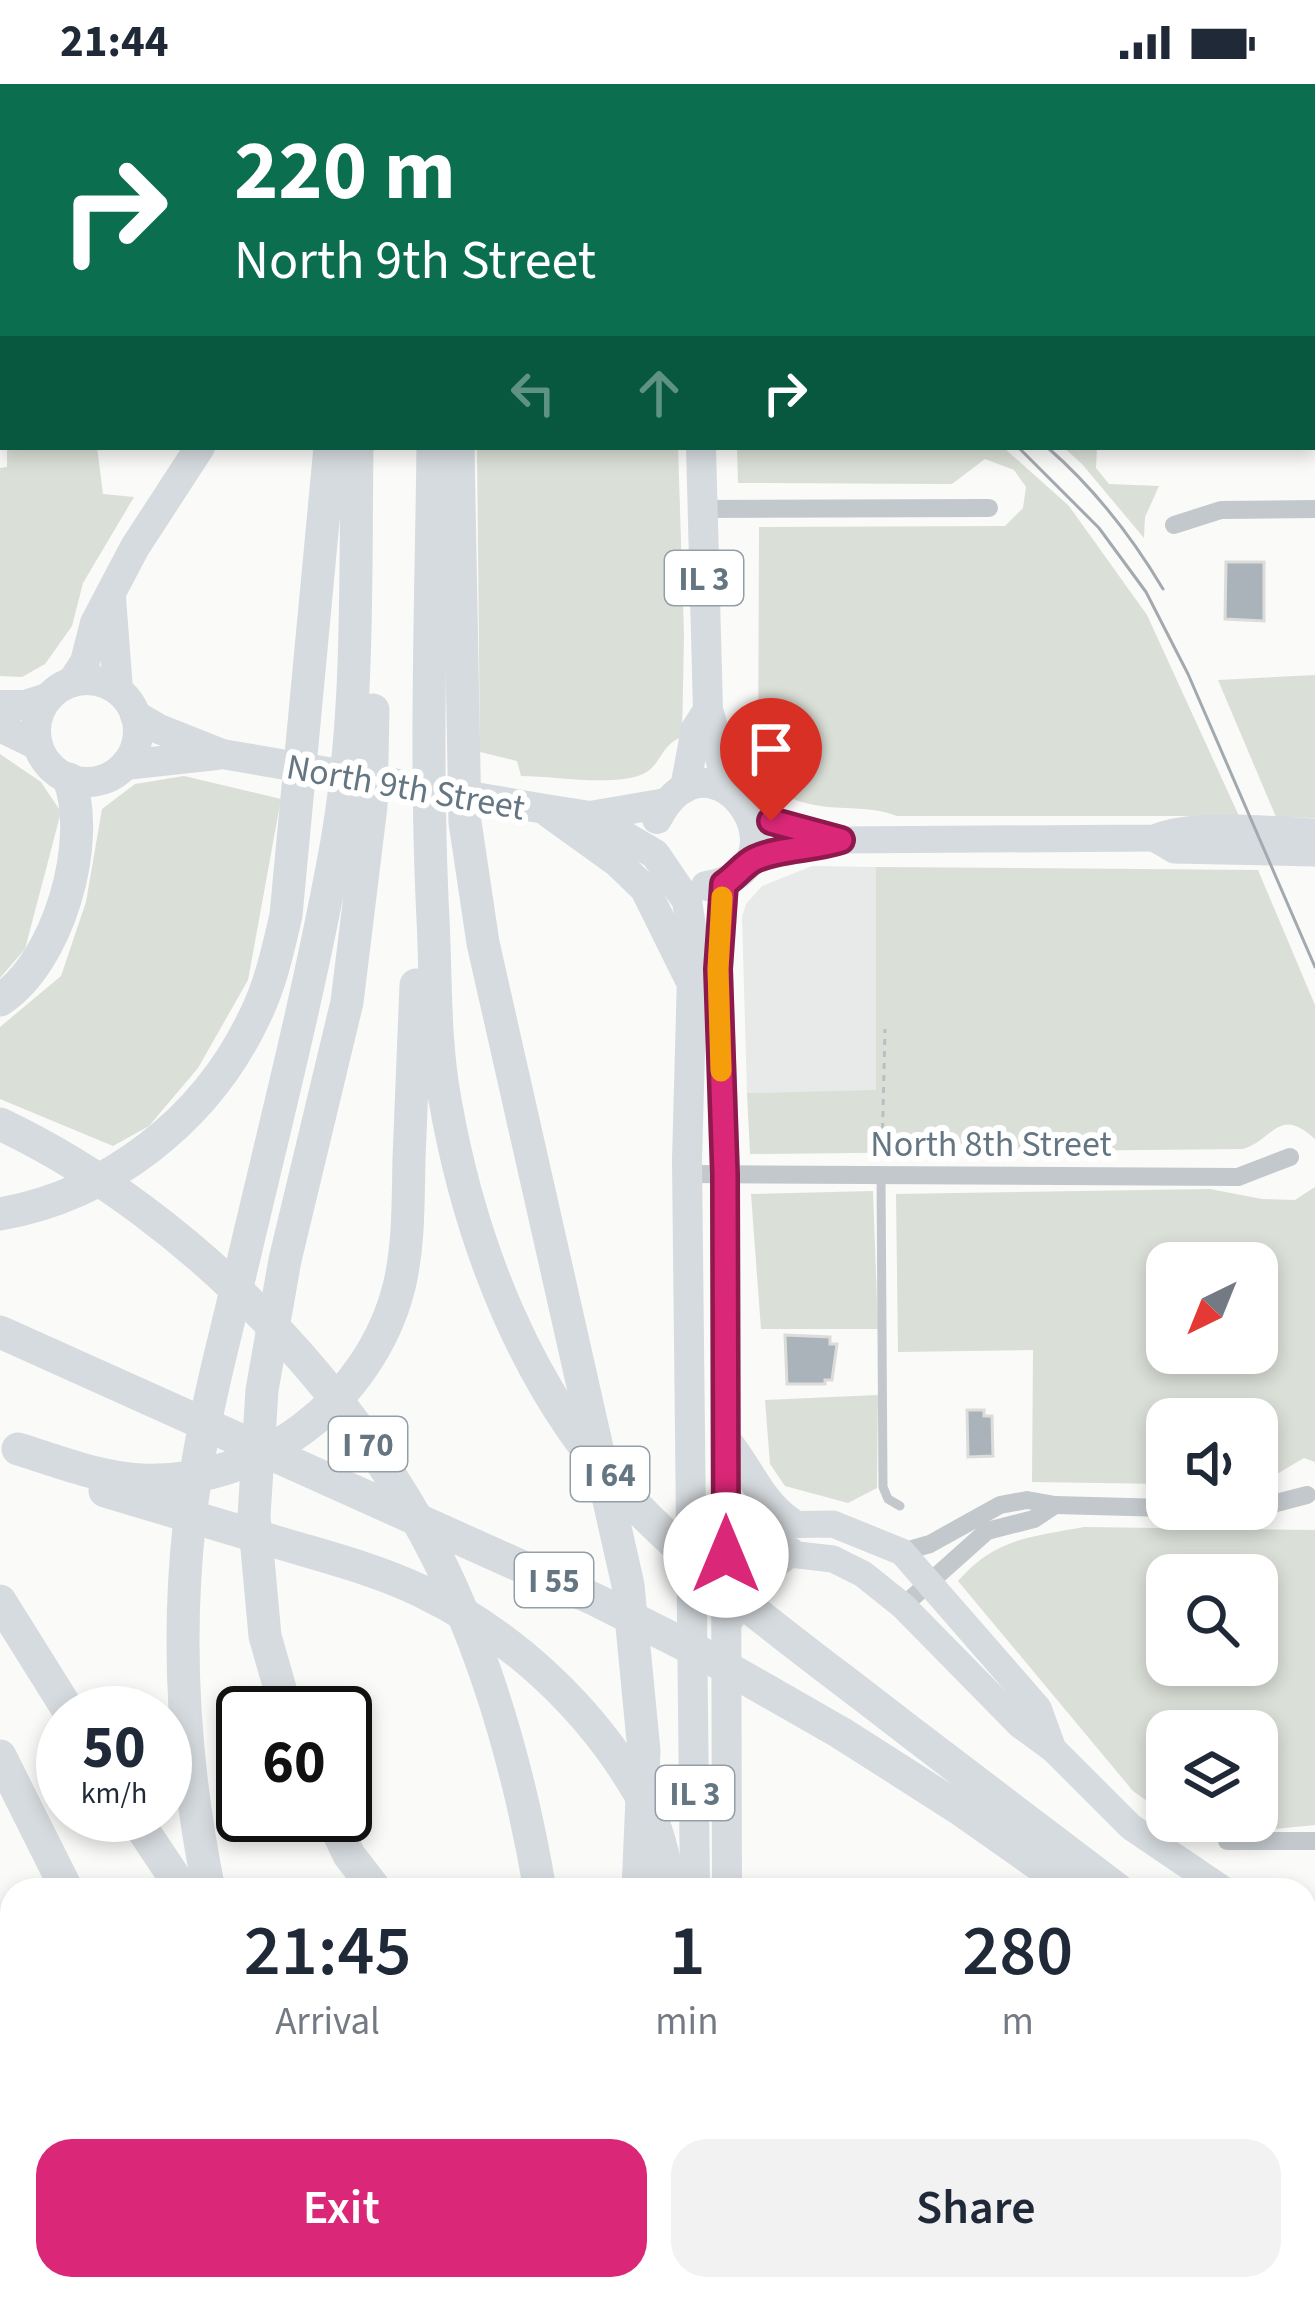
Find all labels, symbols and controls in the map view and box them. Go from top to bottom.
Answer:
text: 21:44 [60,10,169,74]
text: 220 m [234,112,456,232]
icon: right [36,132,192,288]
text: North 9th Street [234,223,596,300]
icon: left [500,360,566,426]
icon: ahead [626,360,692,426]
icon: right [752,360,818,426]
road number: IL 3 [665,551,743,605]
pin [720,698,822,821]
icon: arrive [738,716,804,782]
street label: North 9th Street [282,741,529,834]
street label: North 8th Street [870,1119,1112,1170]
north arrow [1146,1242,1278,1374]
map controls [1146,1242,1278,1842]
button: sound [1146,1398,1278,1530]
road number: I 70 [329,1417,407,1471]
road number: I 64 [571,1447,649,1501]
position arrow [663,1492,789,1618]
road number: I 55 [515,1553,593,1607]
button: search [1146,1554,1278,1686]
speed limit sign: 60 [216,1686,372,1842]
text: 50 [82,1706,146,1791]
button: layers [1146,1710,1278,1842]
road number: IL 3 [656,1766,734,1820]
text: km/h [81,1772,147,1815]
text: 21:45 [244,1900,411,2003]
text: 1 [668,1900,705,2003]
text: 280 [962,1900,1073,2003]
text: Arrival [275,1994,380,2050]
text: min [655,1994,719,2050]
text: m [1002,1994,1034,2050]
button: Exit [36,2139,647,2277]
button: Share [671,2139,1281,2277]

